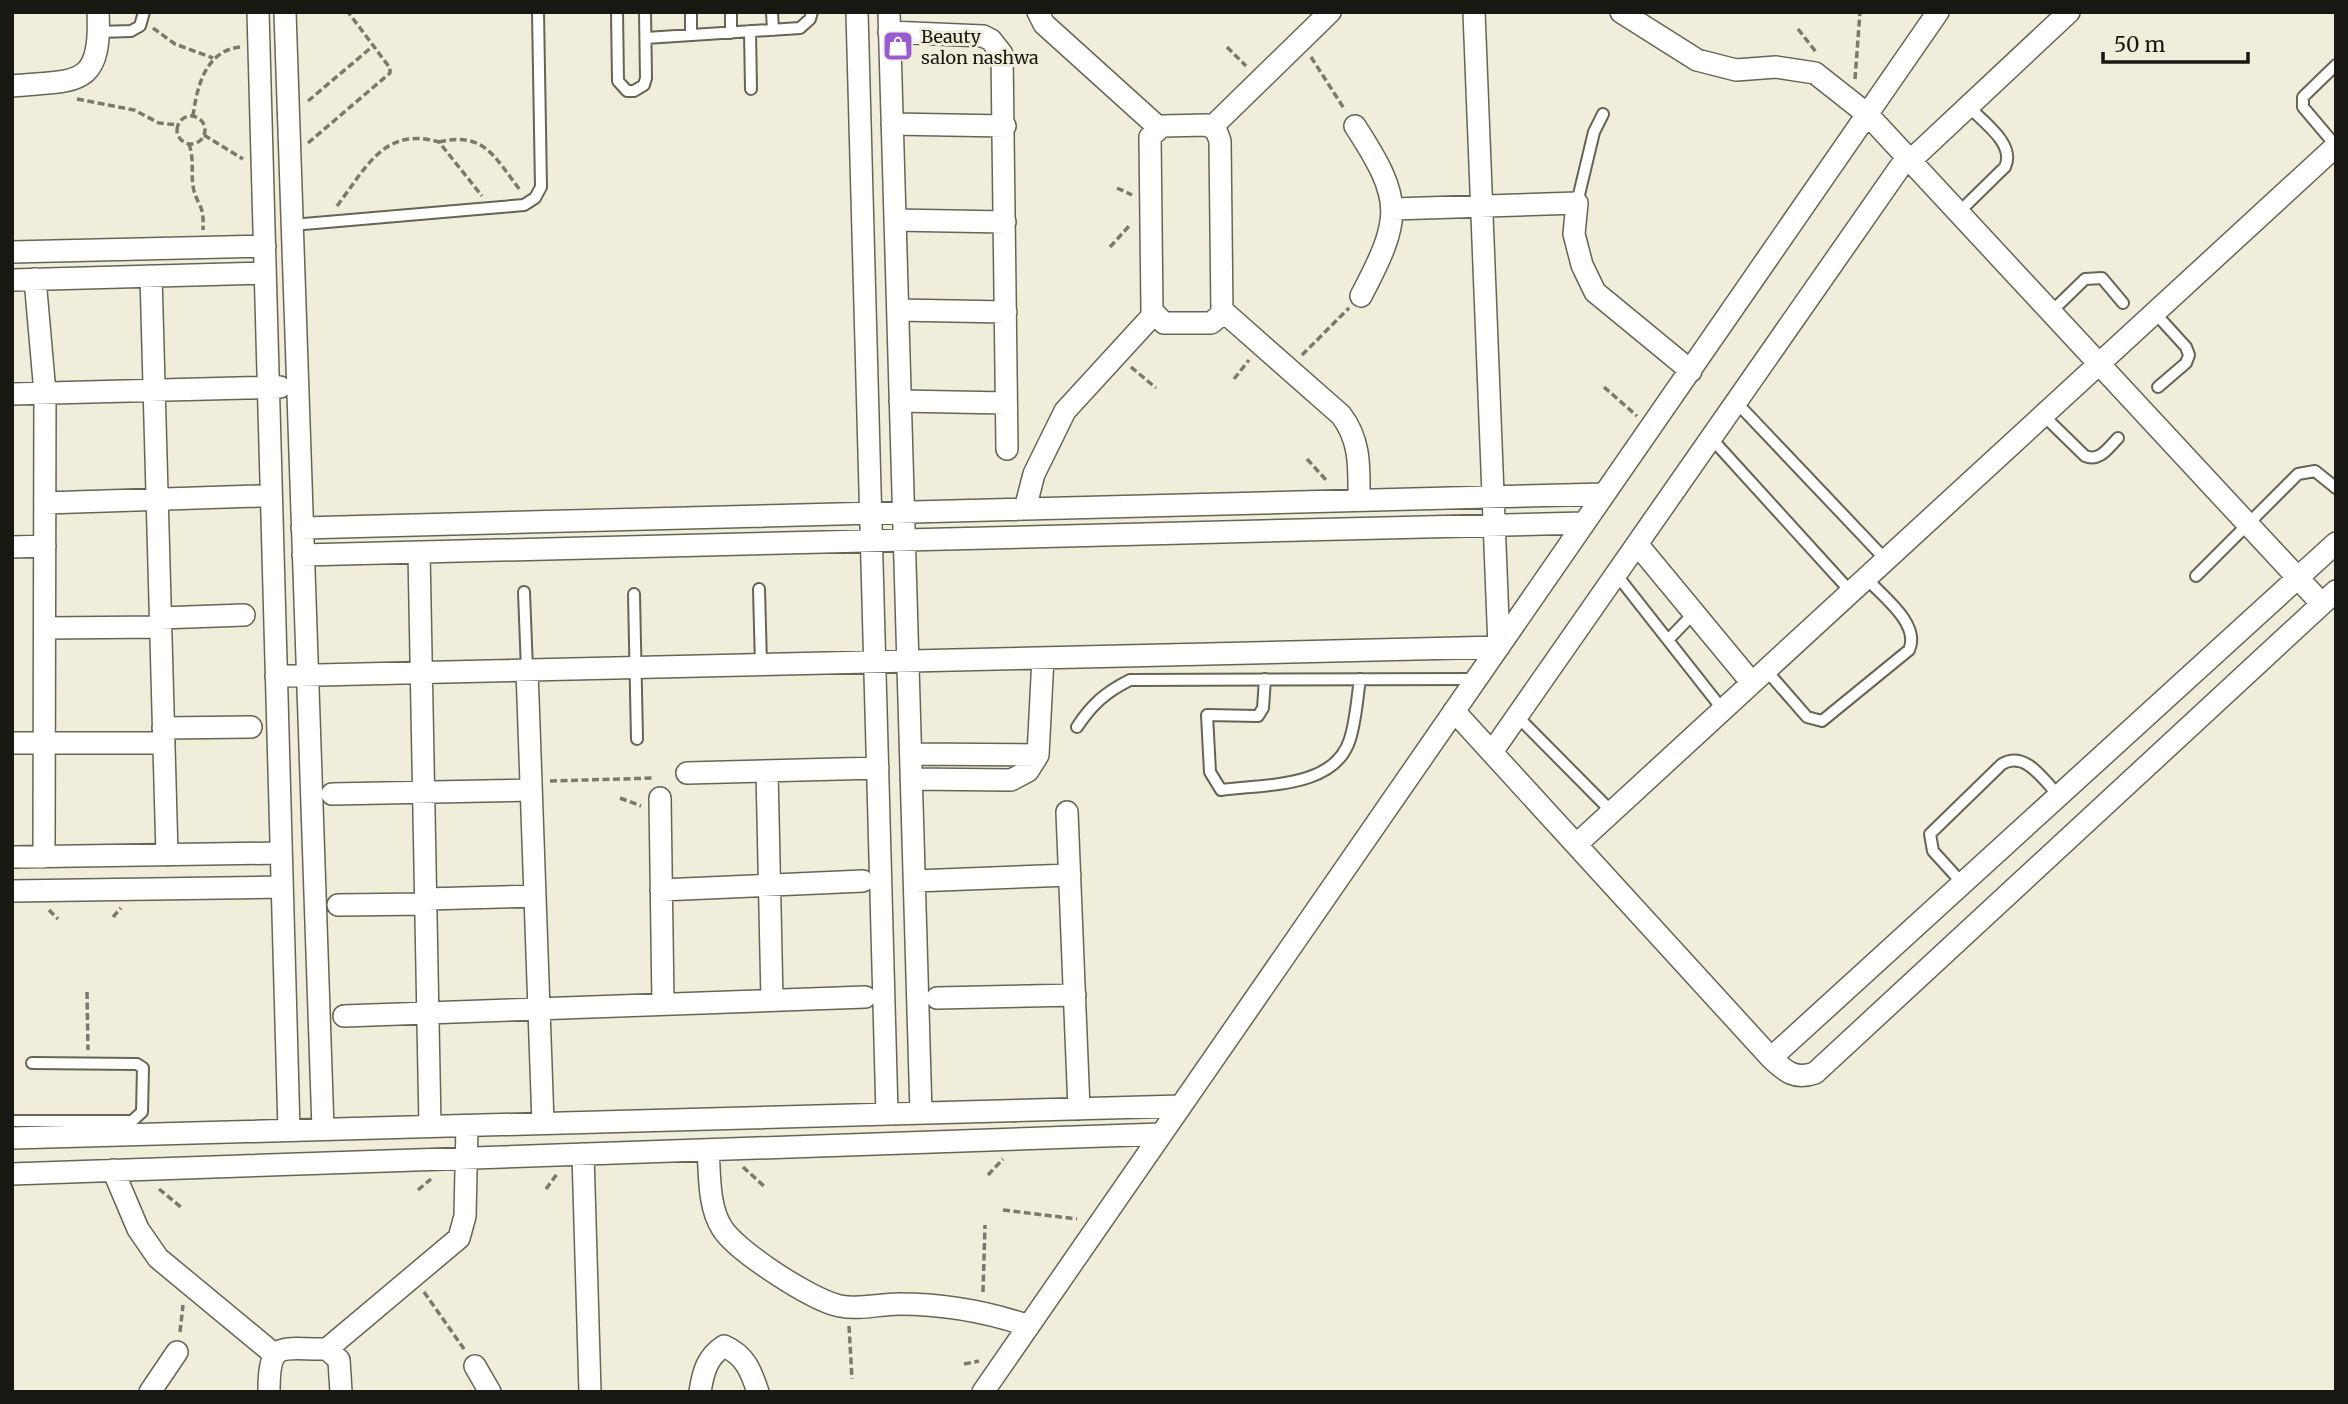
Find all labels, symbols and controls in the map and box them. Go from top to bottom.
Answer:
scale bar [2103,21,2248,65]
place label: Beauty salon nashwa [921,25,1039,69]
shop icon: Beauty salon nashwa [881,29,915,63]
text: 50 m [2114,31,2165,58]

